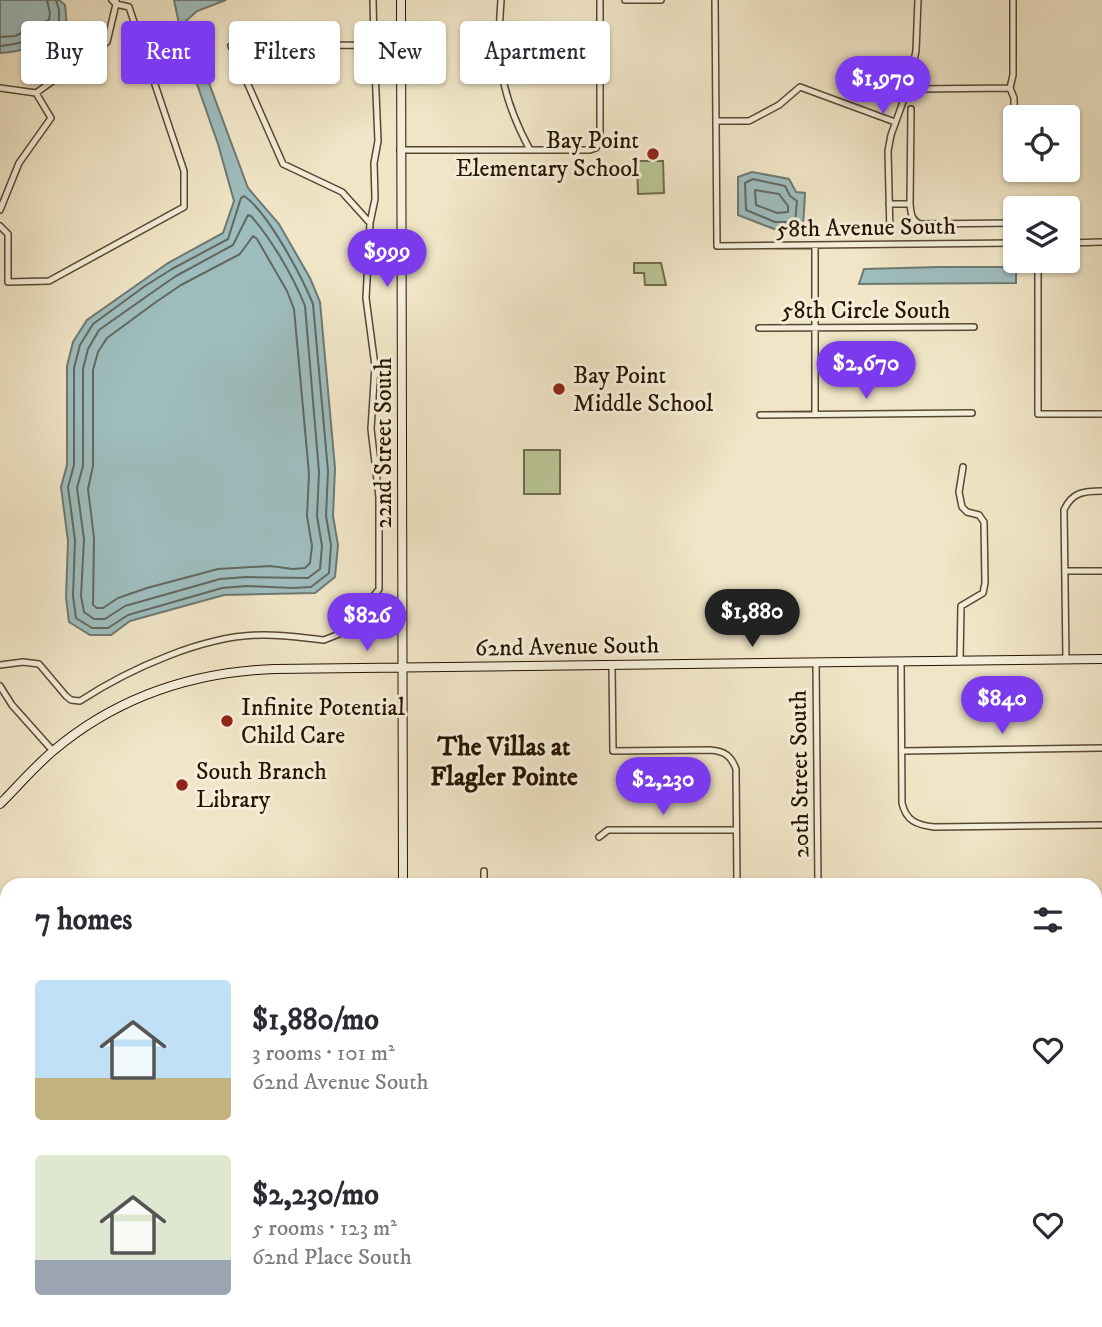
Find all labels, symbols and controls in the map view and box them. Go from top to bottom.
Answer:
chip: Buy [21,21,107,84]
chip: Rent [121,21,215,84]
chip: Filters [229,21,340,84]
chip: New [354,21,446,84]
chip: Apartment [460,21,610,84]
pin: $1,970 [826,57,940,116]
text: $1,970 [851,64,915,93]
map controls [1003,105,1080,273]
button: locate [1003,105,1080,182]
place label: Bay Point Elementary School [455,126,640,184]
marker: Bay Point Elementary School [645,146,661,162]
button: layers [1003,196,1080,273]
street label: 58th Avenue South [776,211,957,245]
pin: $999 [346,230,428,289]
text: $999 [364,237,410,266]
street label: 58th Circle South [782,296,951,326]
pin: $2,670 [809,342,923,401]
text: $2,670 [833,349,899,378]
street label: 22nd Street South [369,357,399,529]
place label: Bay Point Middle School [573,361,714,419]
marker: Bay Point Middle School [551,381,567,397]
pin: $1,880 [695,590,809,649]
pin: $826 [326,594,408,653]
text: $1,880 [721,597,783,626]
text: $826 [343,601,391,630]
street label: 62nd Avenue South [475,630,660,664]
pin: $840 [961,676,1043,736]
text: $840 [977,684,1027,713]
street label: 20th Street South [784,689,816,858]
place label: Infinite Potential Child Care [241,693,406,751]
marker: Infinite Potential Child Care [219,713,235,729]
district label: The Villas at Flagler Pointe [430,731,578,794]
place label: South Branch Library [196,757,327,815]
pin: $2,230 [606,758,720,817]
text: $2,230 [632,765,694,794]
marker: South Branch Library [174,777,190,793]
icon: filters [1029,901,1067,939]
text: 7 homes [35,902,132,939]
text: $1,880/mo [252,1002,379,1039]
icon: home [91,1008,175,1092]
icon: heart [1029,1031,1067,1069]
text: 3 rooms · 101 m² [252,1039,395,1068]
text: 62nd Avenue South [252,1068,429,1097]
text: $2,230/mo [252,1177,379,1214]
icon: home [91,1183,175,1267]
icon: heart [1029,1206,1067,1244]
text: 5 rooms · 123 m² [252,1214,397,1243]
text: 62nd Place South [252,1243,412,1272]

